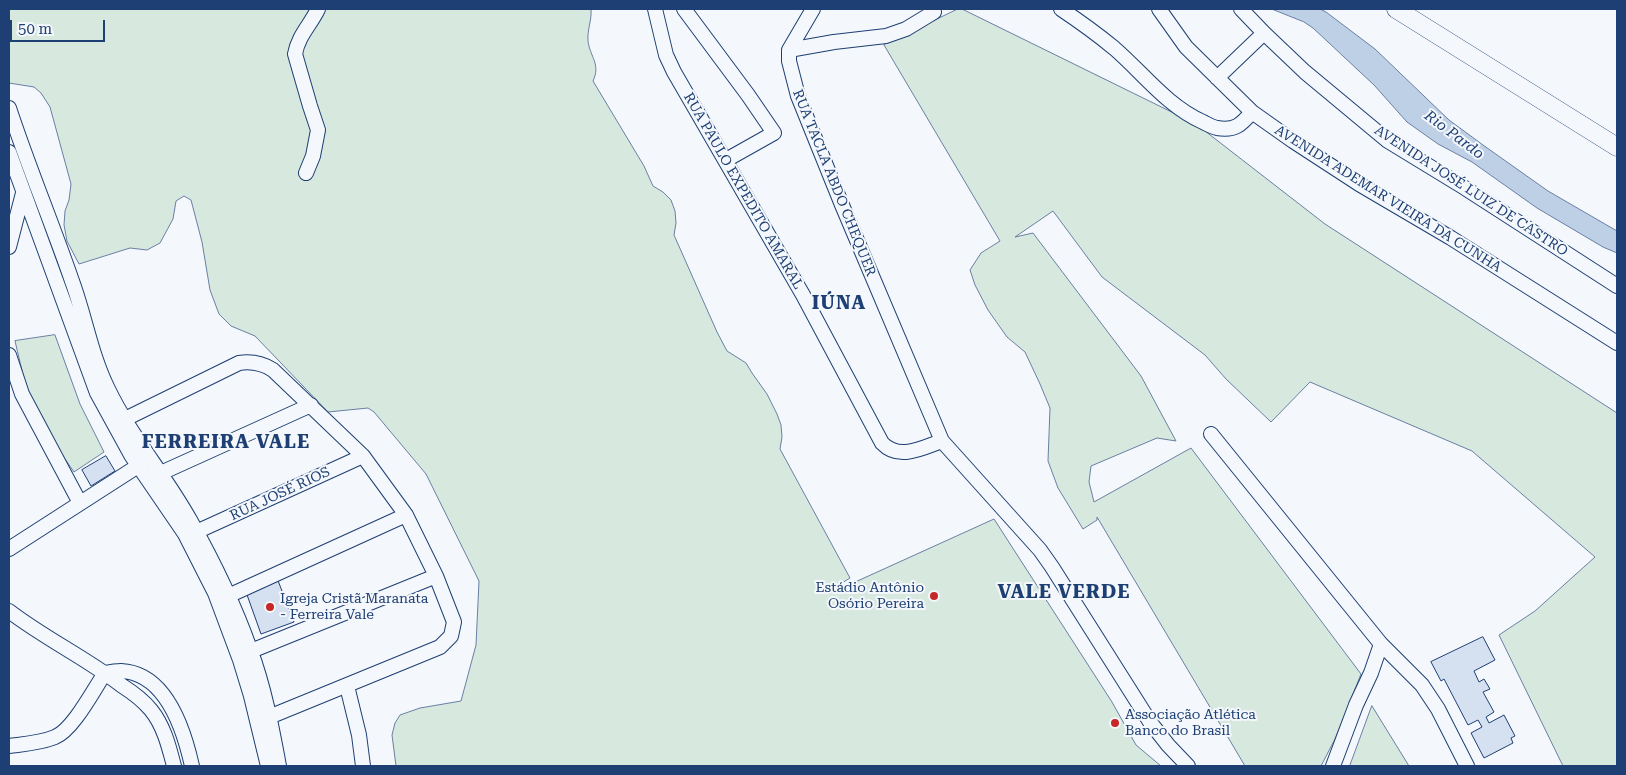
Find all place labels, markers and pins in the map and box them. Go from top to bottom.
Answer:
place label: Estádio Antônio Osório Pereira [815,580,924,612]
marker: Estádio Antônio Osório Pereira [928,590,940,602]
place label: Igreja Cristã Maranata - Ferreira Vale [280,591,428,624]
marker: Igreja Cristã Maranata - Ferreira Vale [264,601,276,613]
place label: Associação Atlética Banco do Brasil [1125,707,1256,740]
marker: Associação Atlética Banco do Brasil [1109,717,1121,729]

